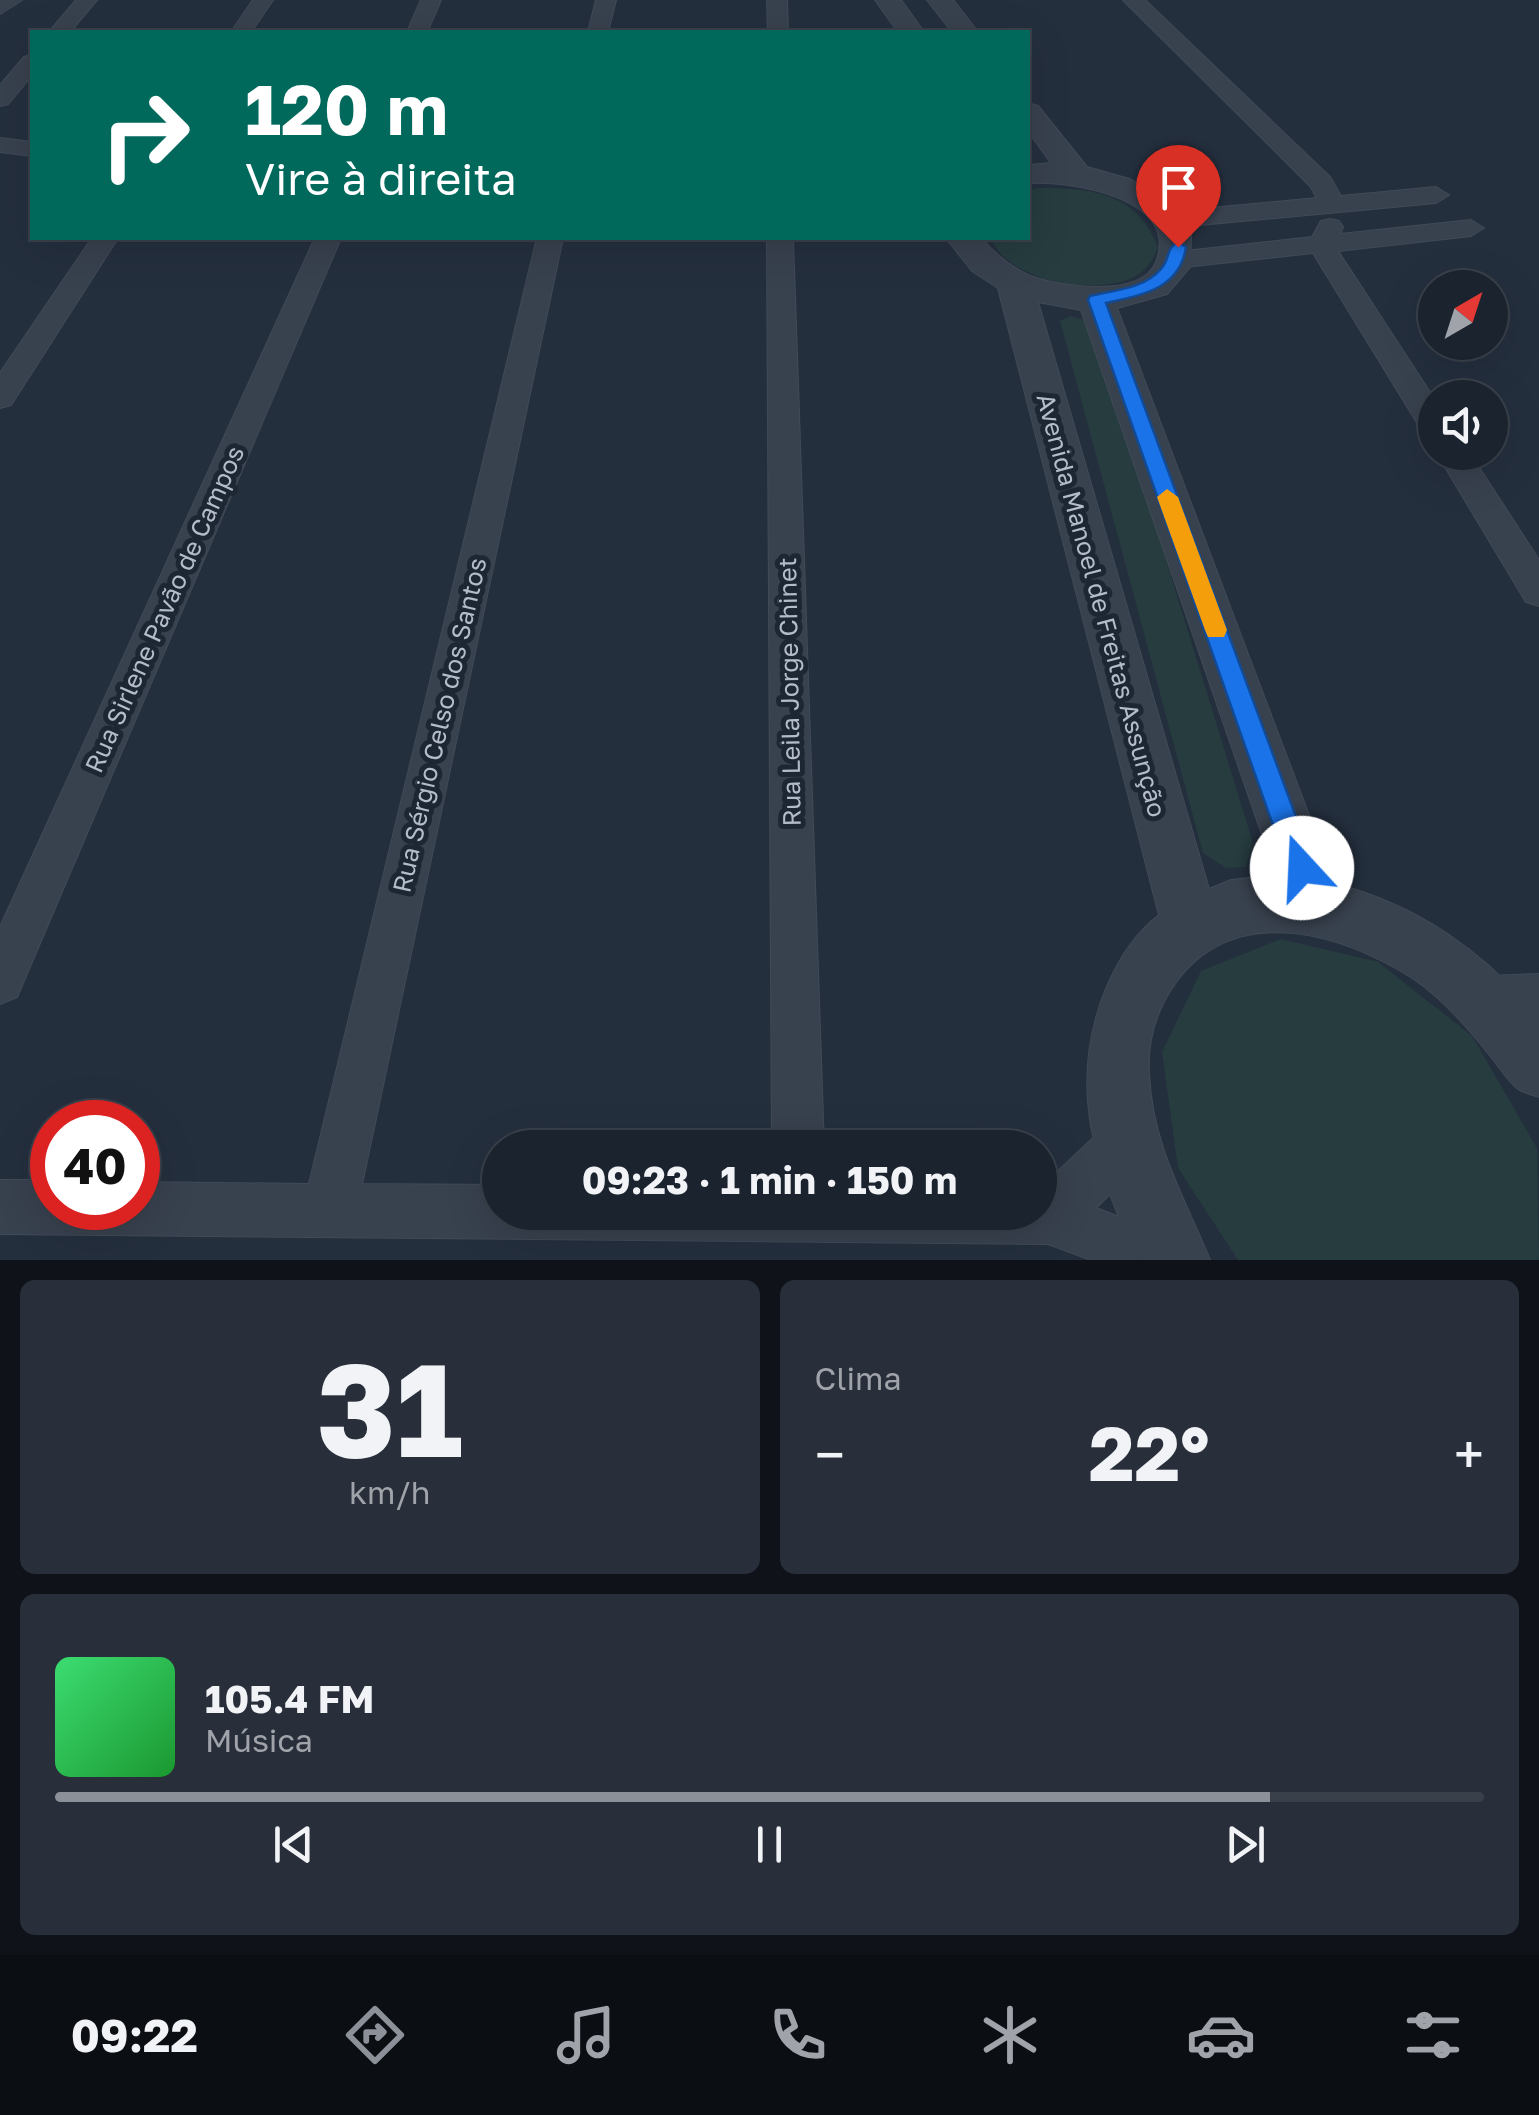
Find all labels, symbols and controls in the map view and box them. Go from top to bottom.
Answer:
text: 120 m [245,66,448,150]
icon: right [80,70,210,200]
pin [1136,145,1221,248]
text: Vire à direita [245,151,517,205]
icon: arrive [1151,160,1206,215]
north arrow [1418,270,1508,360]
map controls [1418,270,1508,470]
button: sound [1418,380,1508,470]
street label: Avenida Manoel de Freitas Assunção [1030,390,1174,820]
street label: Rua Sirlene Pavão de Campos [78,441,250,777]
street label: Rua Sérgio Celso dos Santos [385,555,493,895]
street label: Rua Leila Jorge Chinet [771,557,807,827]
position arrow [1250,816,1354,920]
speed limit sign: 40 [30,1100,160,1230]
text: 09:23 · 1 min · 150 m [582,1157,957,1202]
text: 31 [317,1330,463,1486]
text: Clima [815,1359,901,1397]
text: 22° [1089,1407,1210,1498]
text: − [815,1421,845,1487]
text: + [1454,1421,1484,1487]
text: km/h [349,1473,430,1511]
text: 105.4 FM [205,1676,374,1721]
text: Música [205,1721,313,1759]
icon: previous [266,1817,321,1872]
icon: pause [742,1817,797,1872]
icon: next [1218,1817,1273,1872]
icon: directions [340,2000,410,2070]
icon: music [551,2000,621,2070]
icon: phone [763,2000,833,2070]
icon: climate [975,2000,1045,2070]
icon: car [1186,2000,1256,2070]
icon: filters [1398,2000,1468,2070]
text: 09:22 [71,2008,198,2062]

